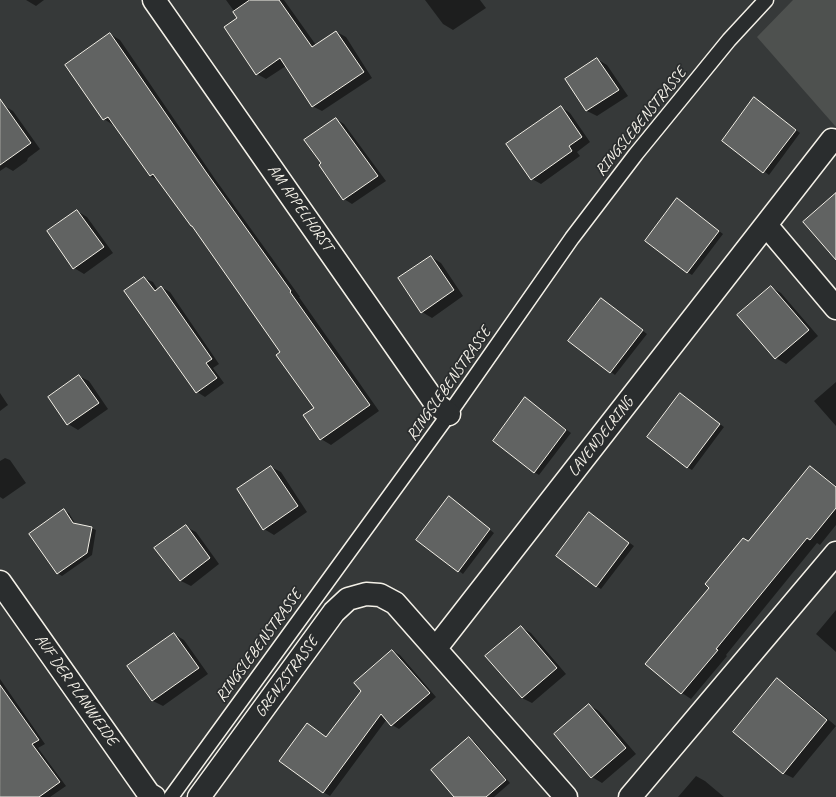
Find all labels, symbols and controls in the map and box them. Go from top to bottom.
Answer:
street label: RINGSLEBENSTRASSE [591,64,691,180]
street label: AM APPELHORST [263,161,337,255]
street label: RINGSLEBENSTRASSE [403,323,495,445]
street label: LAVENDELRING [564,393,638,481]
street label: RINGSLEBENSTRASSE [212,586,306,706]
street label: AUF DER PLANWEIDE [30,631,122,749]
street label: GRENZSTRASSE [251,633,323,721]

